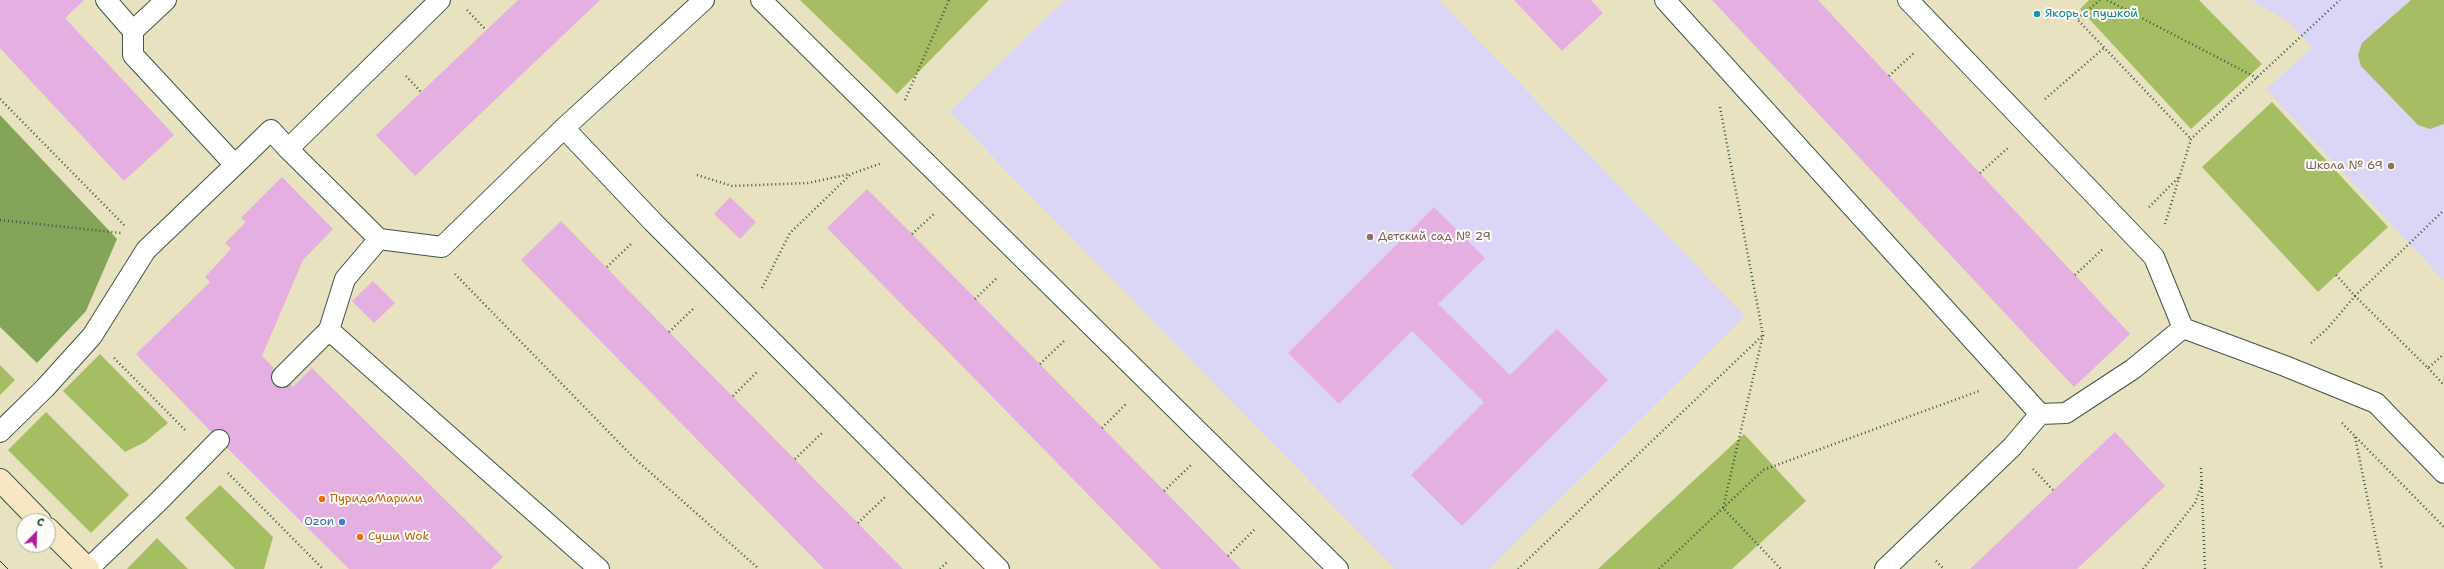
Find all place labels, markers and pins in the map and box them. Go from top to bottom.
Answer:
place label: Якорь с пушкой [2045,7,2138,21]
marker: Якорь с пушкой [2032,9,2042,19]
place label: Школа № 69 [2306,159,2383,173]
marker: Школа № 69 [2386,161,2396,171]
place label: Детский сад № 29 [1378,230,1491,244]
marker: Детский сад № 29 [1365,232,1375,242]
place label: ПуридаМарили [330,492,423,506]
marker: ПуридаМарили [317,494,327,504]
place label: Ozon [304,515,334,529]
marker: Ozon [337,517,347,527]
place label: Суши Wok [368,530,429,544]
marker: Суши Wok [355,532,365,542]

